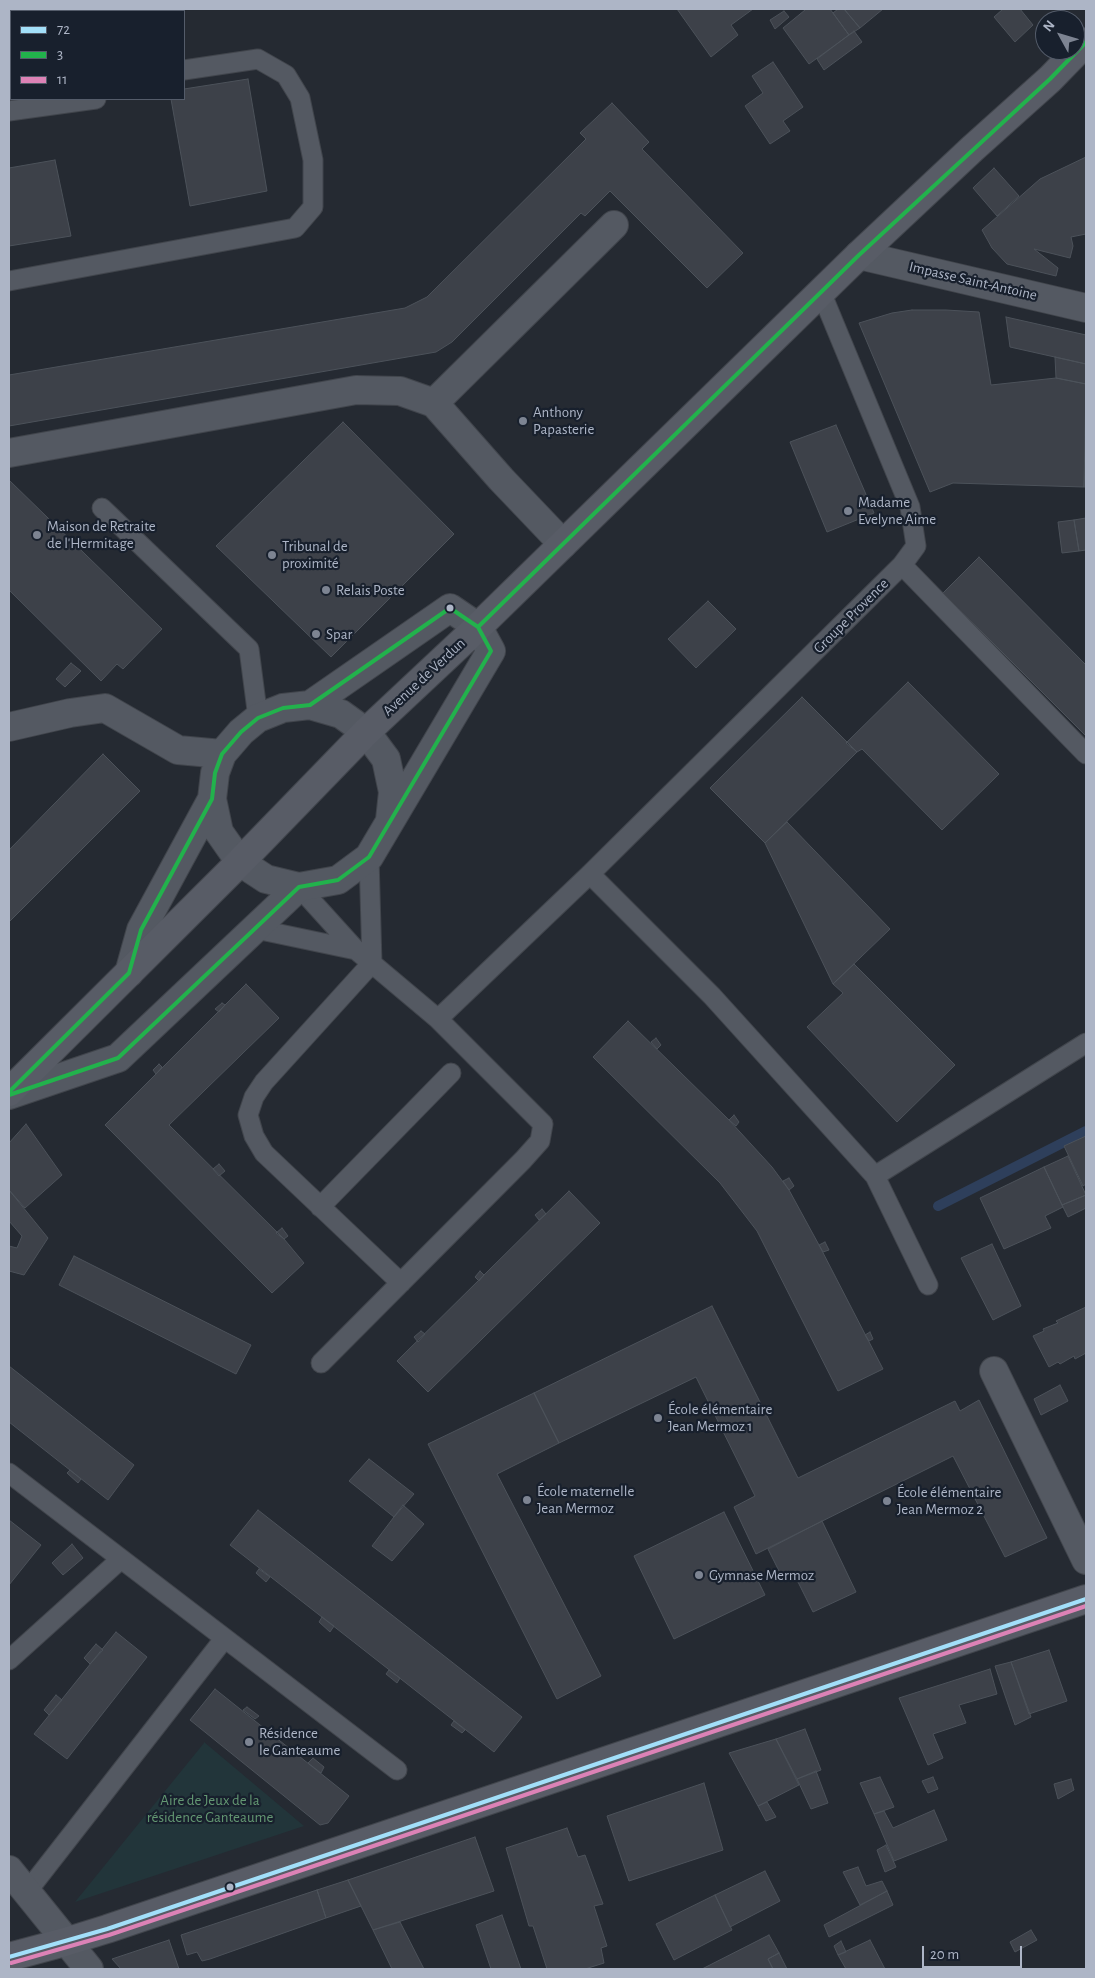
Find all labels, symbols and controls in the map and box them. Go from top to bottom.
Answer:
legend [10,10,185,100]
north arrow [1035,10,1085,60]
text: N [1041,18,1058,34]
text: 72 [57,22,70,37]
text: 3 [57,47,63,62]
text: 11 [57,72,67,87]
street label: Impasse Saint-Antoine [907,258,1039,304]
place label: Anthony Papasterie [533,403,594,438]
marker: Anthony Papasterie [517,415,529,427]
place label: Madame Evelyne Aime [858,493,936,528]
marker: Madame Evelyne Aime [842,505,854,517]
place label: Maison de Retraite de l'Hermitage [47,517,156,552]
marker: Maison de Retraite de l'Hermitage [31,529,43,541]
place label: Tribunal de proximité [282,537,348,572]
marker: Tribunal de proximité [266,549,278,561]
street label: Groupe Provence [810,575,892,657]
place label: Relais Poste [336,581,405,599]
marker: Relais Poste [320,584,332,596]
unlabelled marker [445,603,455,613]
place label: Spar [326,625,352,643]
marker: Spar [310,628,322,640]
street label: Avenue de Verdun [379,634,469,720]
place label: École élémentaire Jean Mermoz 1 [668,1400,772,1435]
marker: École élémentaire Jean Mermoz 1 [652,1412,664,1424]
place label: École maternelle Jean Mermoz [537,1482,634,1517]
place label: École élémentaire Jean Mermoz 2 [897,1483,1001,1518]
marker: École maternelle Jean Mermoz [521,1494,533,1506]
marker: École élémentaire Jean Mermoz 2 [881,1495,893,1507]
place label: Gymnase Mermoz [709,1566,814,1584]
marker: Gymnase Mermoz [693,1569,705,1581]
place label: Résidence le Ganteaume [259,1724,340,1759]
marker: Résidence le Ganteaume [243,1736,255,1748]
park label: Aire de Jeux de la résidence Ganteaume [147,1791,273,1826]
unlabelled marker [225,1882,235,1892]
scale bar [925,1936,1025,1968]
text: 20 m [930,1947,959,1962]

